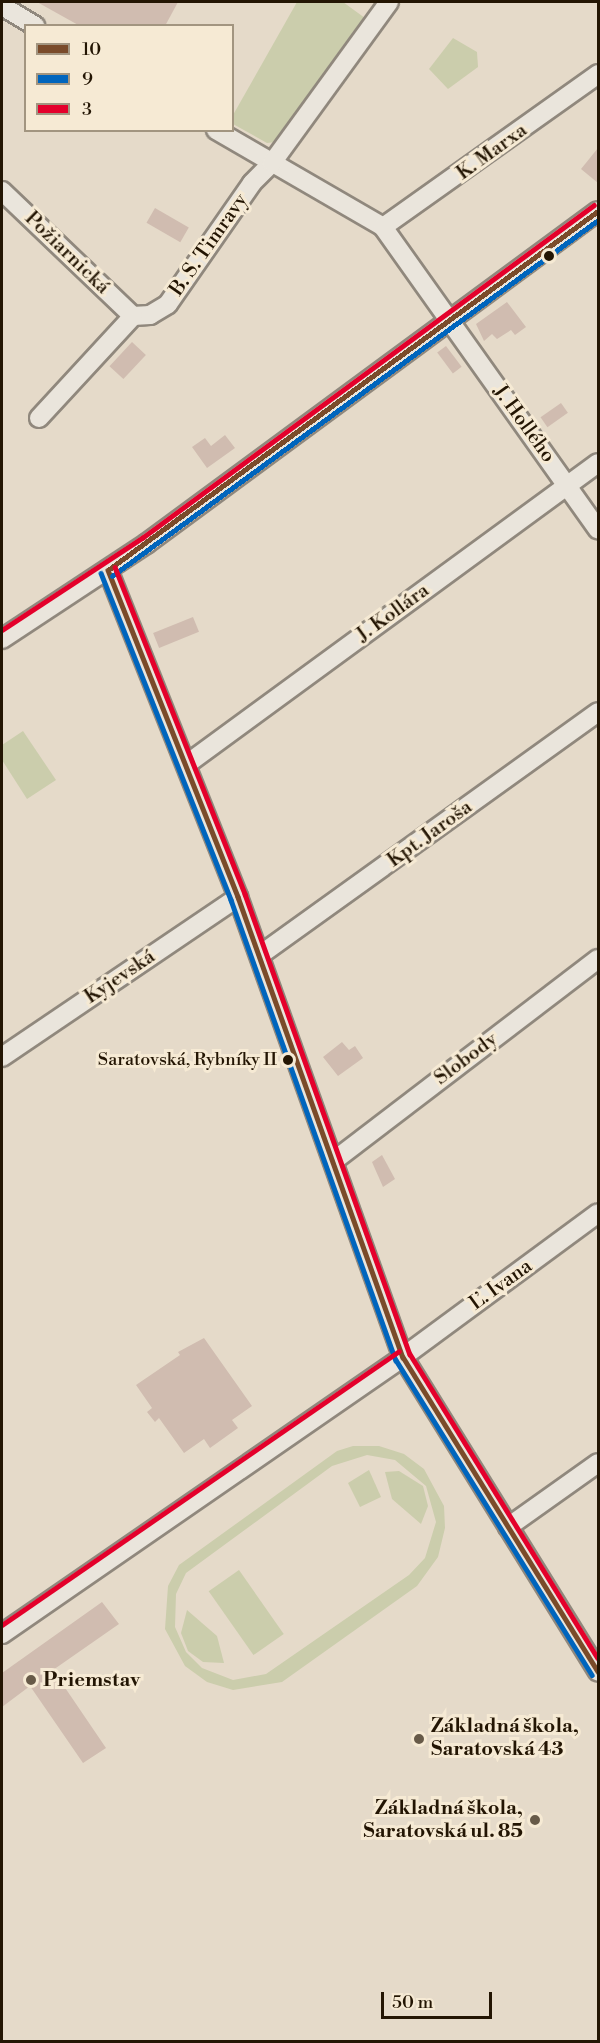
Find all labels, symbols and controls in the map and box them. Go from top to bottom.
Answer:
legend [24,24,234,132]
text: 10 [82,38,101,61]
text: 9 [82,68,93,91]
text: 3 [82,98,92,121]
street label: K. Marxa [452,118,532,186]
street label: B. S. Timravy [165,189,253,301]
street label: Požiarnická [20,207,114,299]
unlabelled marker [543,250,555,262]
street label: J. Hollého [488,381,560,467]
street label: J. Kollára [352,579,434,647]
street label: Kpt. Jaroša [383,795,477,873]
street label: Kyjevská [80,945,160,1009]
street label: Slobody [430,1028,502,1090]
place label: Saratovská, Rybníky II [98,1049,277,1071]
marker: Saratovská, Rybníky II [282,1054,294,1066]
street label: Ľ. Ivana [465,1254,537,1316]
place label: Priemstav [43,1668,140,1692]
marker: Priemstav [24,1673,38,1687]
place label: Základná škola, Saratovská 43 [431,1715,579,1762]
marker: Základná škola, Saratovská 43 [412,1732,426,1746]
place label: Základná škola, Saratovská ul. 85 [363,1796,523,1843]
marker: Základná škola, Saratovská ul. 85 [528,1813,542,1827]
scale bar [384,1980,495,2018]
text: 50 m [392,1991,433,2014]

